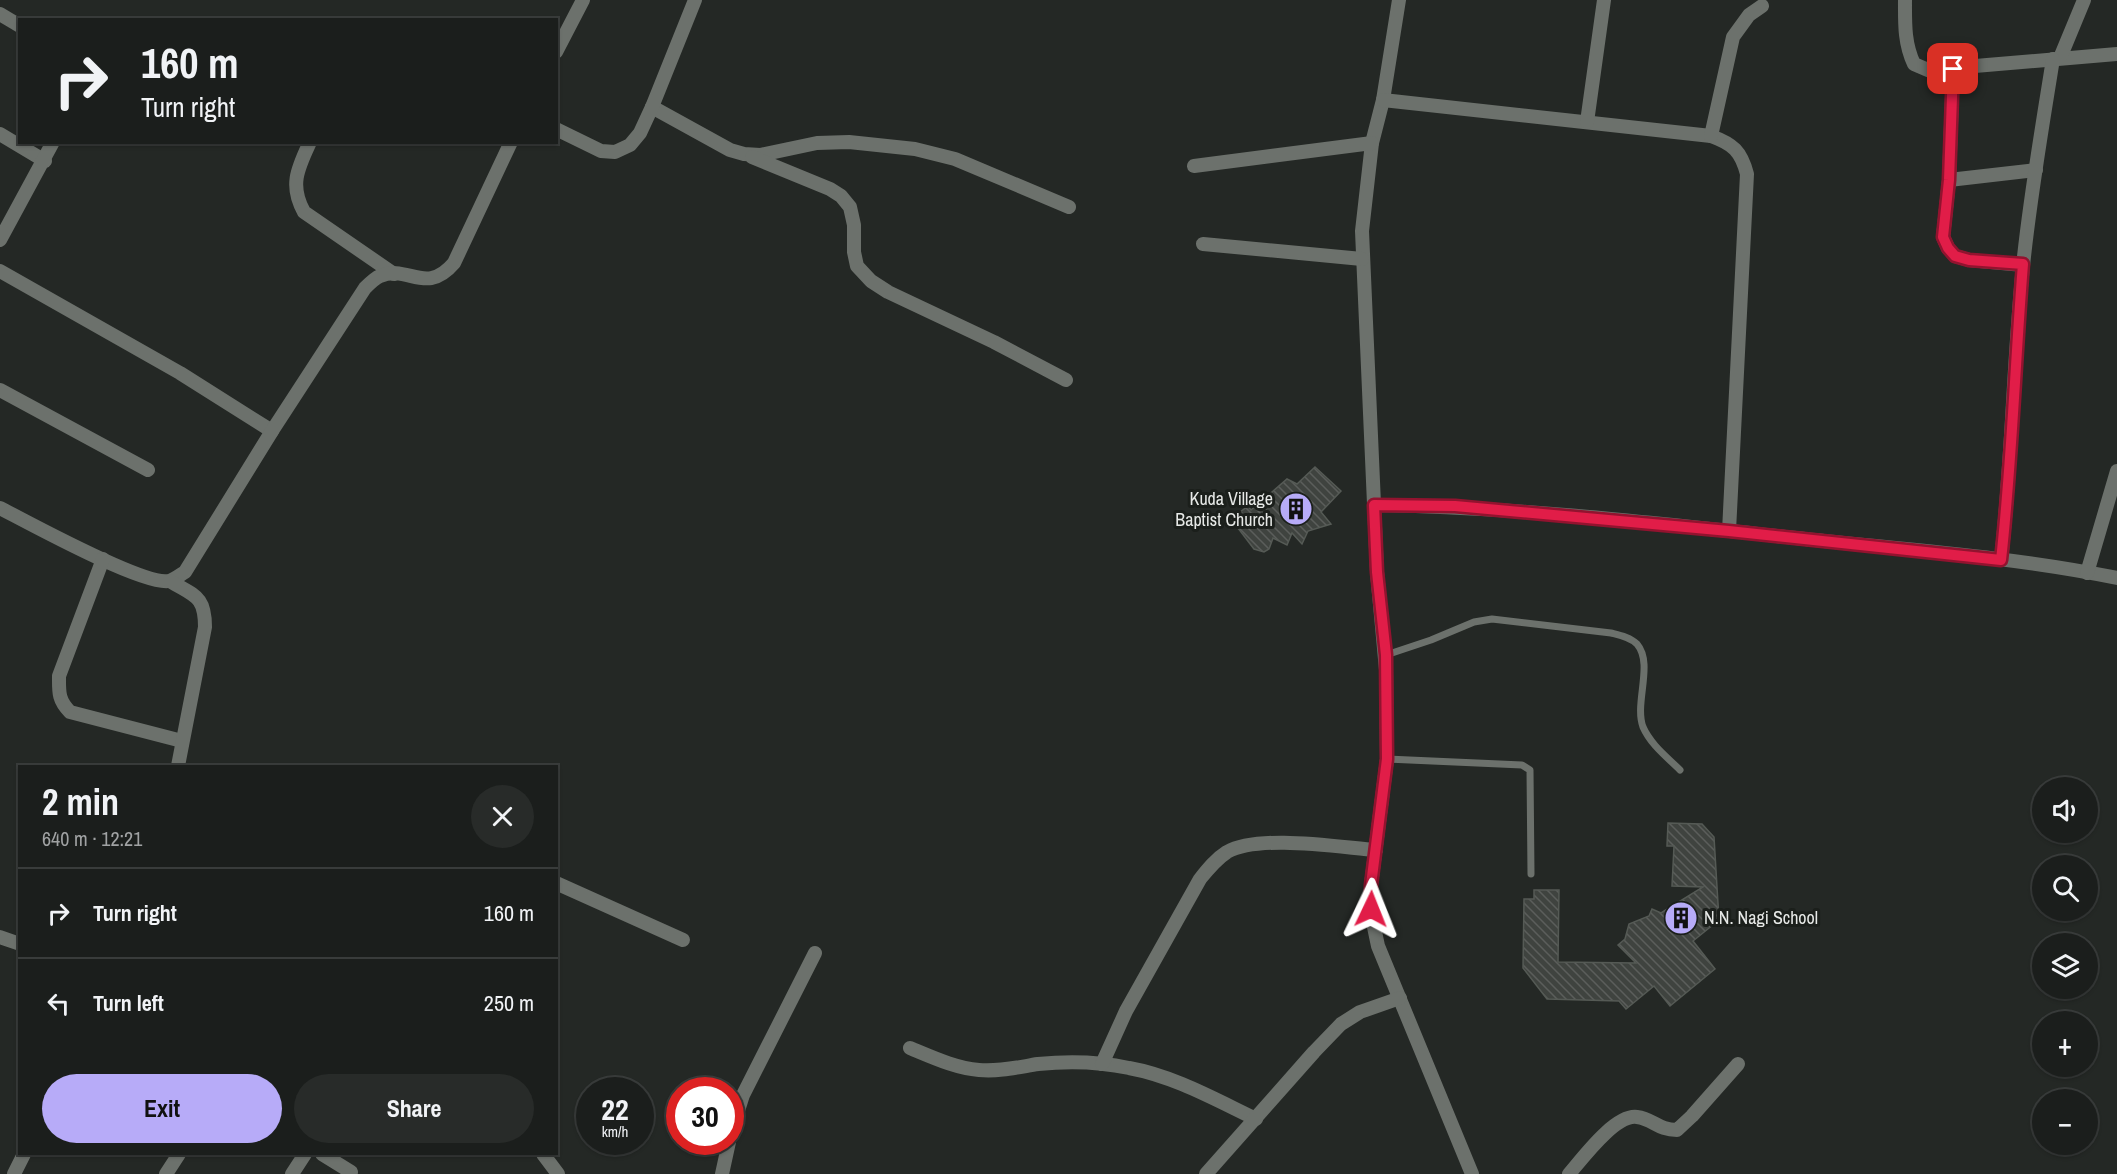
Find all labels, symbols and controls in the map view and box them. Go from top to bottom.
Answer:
text: 160 m [141,35,239,91]
icon: right [42,42,120,120]
pin [1927,43,1978,94]
icon: arrive [1936,52,1969,85]
text: Turn right [141,89,235,125]
place label: Kuda Village Baptist Church [1175,486,1273,532]
building icon: Kuda Village Baptist Church [1278,491,1314,527]
map controls [2032,777,2098,1155]
button: sound [2032,777,2098,843]
text: 2 min [42,778,119,826]
button: close [471,785,534,848]
text: 640 m · 12:21 [42,825,142,852]
button: search [2032,855,2098,921]
position arrow [1339,877,1403,941]
icon: right [42,897,75,930]
text: Turn right [93,898,177,928]
text: 160 m [484,898,534,928]
building icon: N.N. Nagi School [1663,900,1699,936]
place label: N.N. Nagi School [1704,905,1818,930]
button: layers [2032,933,2098,999]
icon: left [42,987,75,1020]
text: Turn left [93,988,164,1018]
text: 250 m [484,988,534,1018]
button: + [2032,1011,2098,1077]
button: Exit [42,1074,282,1143]
button: Share [294,1074,534,1143]
speed limit sign: 30 [666,1077,744,1155]
text: 22 [601,1089,629,1129]
button: − [2032,1089,2098,1155]
text: km/h [602,1121,628,1142]

